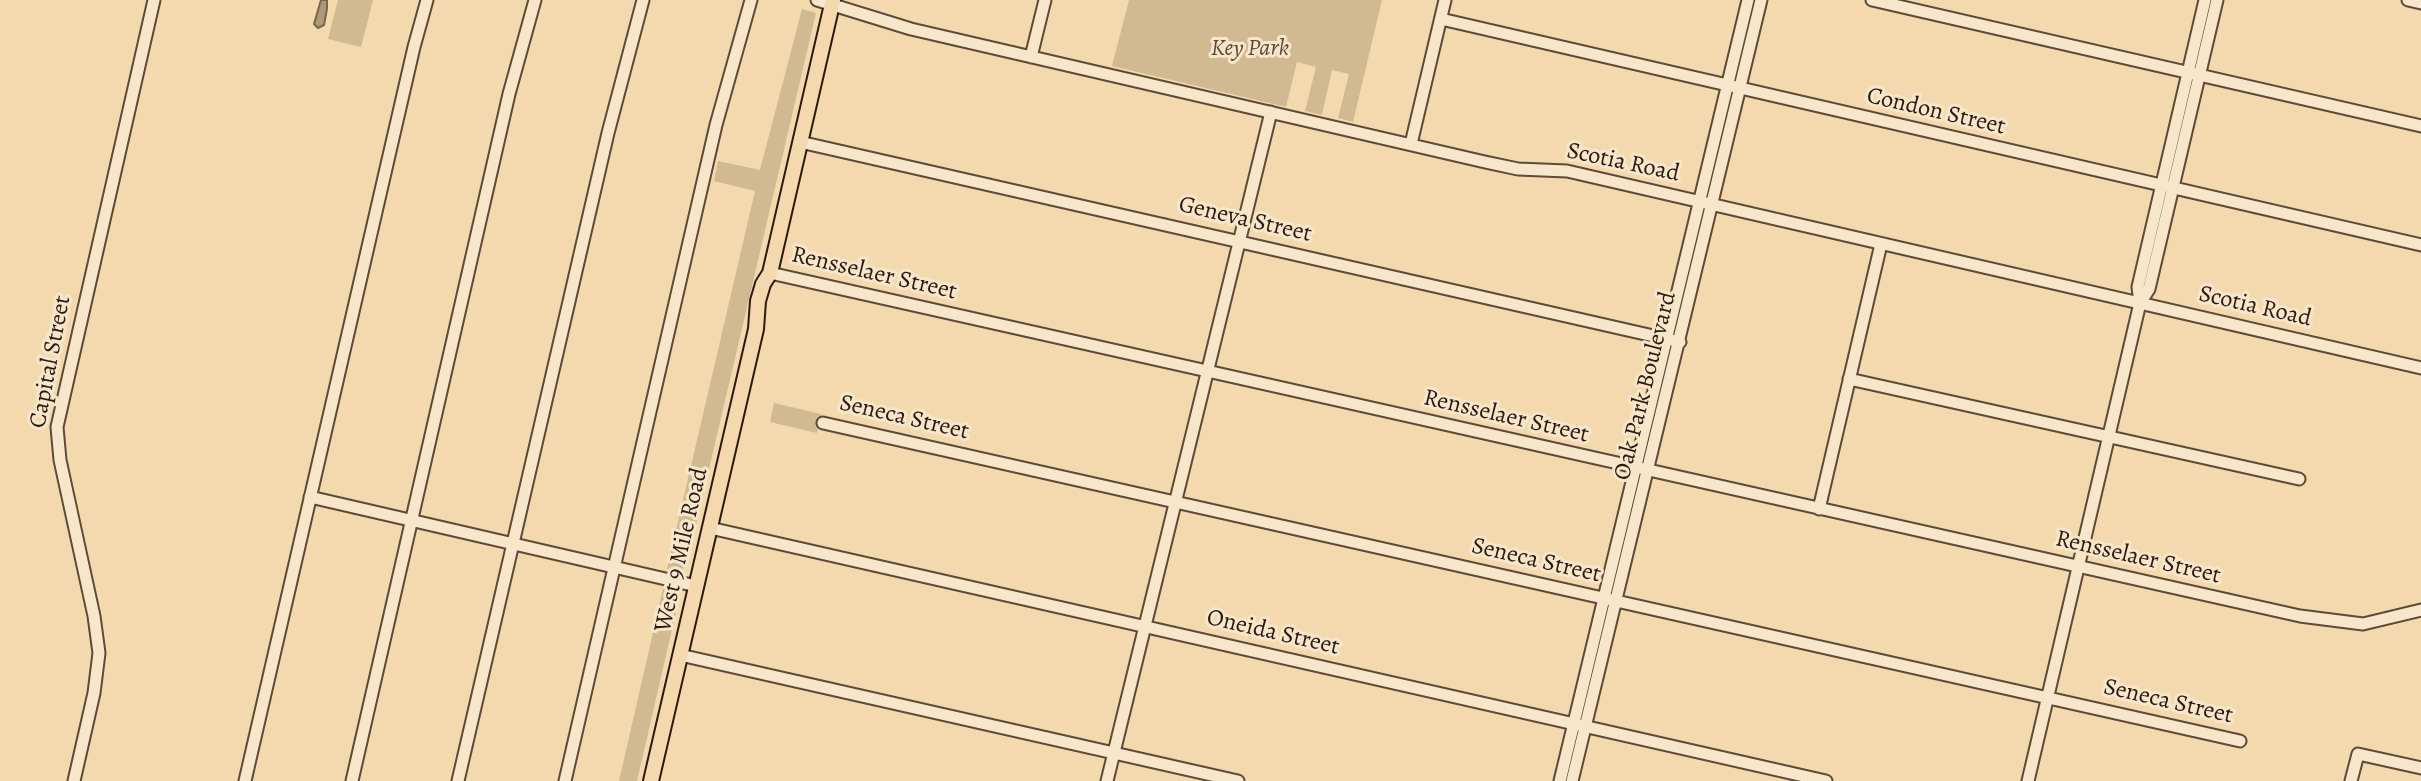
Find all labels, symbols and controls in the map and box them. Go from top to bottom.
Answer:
park label: Key Park [1211,35,1289,63]
street label: Condon Street [1864,82,2008,142]
street label: Scotia Road [1564,137,1682,189]
street label: Geneva Street [1176,191,1314,249]
street label: Rensselaer Street [789,241,959,307]
street label: Scotia Road [2196,280,2314,334]
street label: Oak Park Boulevard [1609,289,1683,483]
street label: Capital Street [24,293,78,431]
street label: Rensselaer Street [1421,384,1591,450]
street label: Seneca Street [837,389,971,447]
street label: West 9 Mile Road [649,465,715,635]
street label: Rensselaer Street [2053,525,2223,591]
street label: Seneca Street [1469,532,1603,590]
street label: Oneida Street [1204,604,1342,662]
street label: Seneca Street [2101,673,2235,731]

